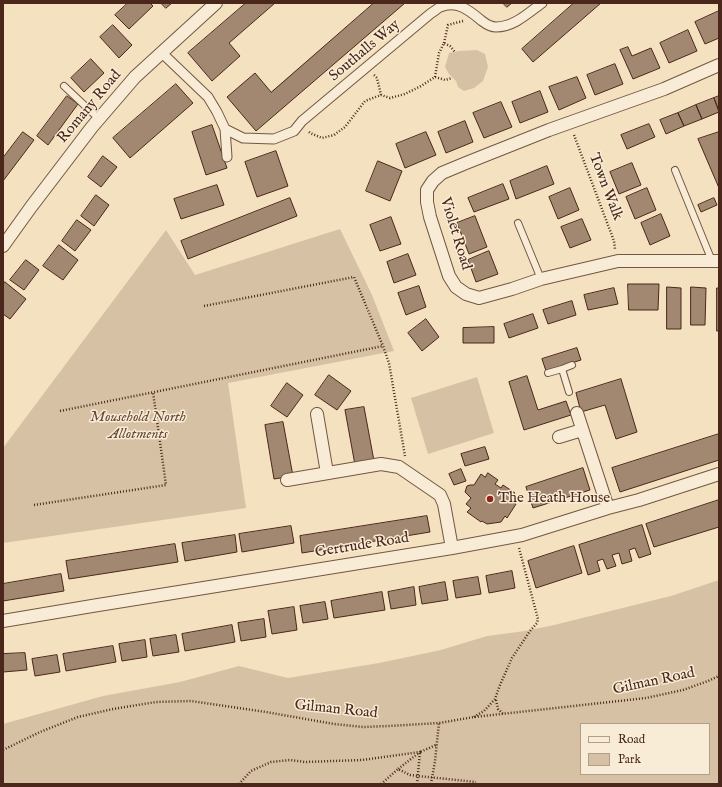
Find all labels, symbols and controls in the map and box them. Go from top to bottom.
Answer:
street label: Southalls Way [326,16,404,86]
street label: Romany Road [54,67,126,147]
street label: Town Walk [584,151,626,223]
street label: Violet Road [435,196,475,272]
park label: Mousehold North Allotments [90,409,186,444]
place label: The Heath House [498,490,610,508]
marker: The Heath House [485,494,495,504]
street label: Gertrude Road [314,530,410,562]
street label: Gilman Road [611,665,697,699]
street label: Gilman Road [294,697,378,723]
legend [580,723,710,775]
text: Road [618,732,645,747]
text: Park [618,752,641,767]

